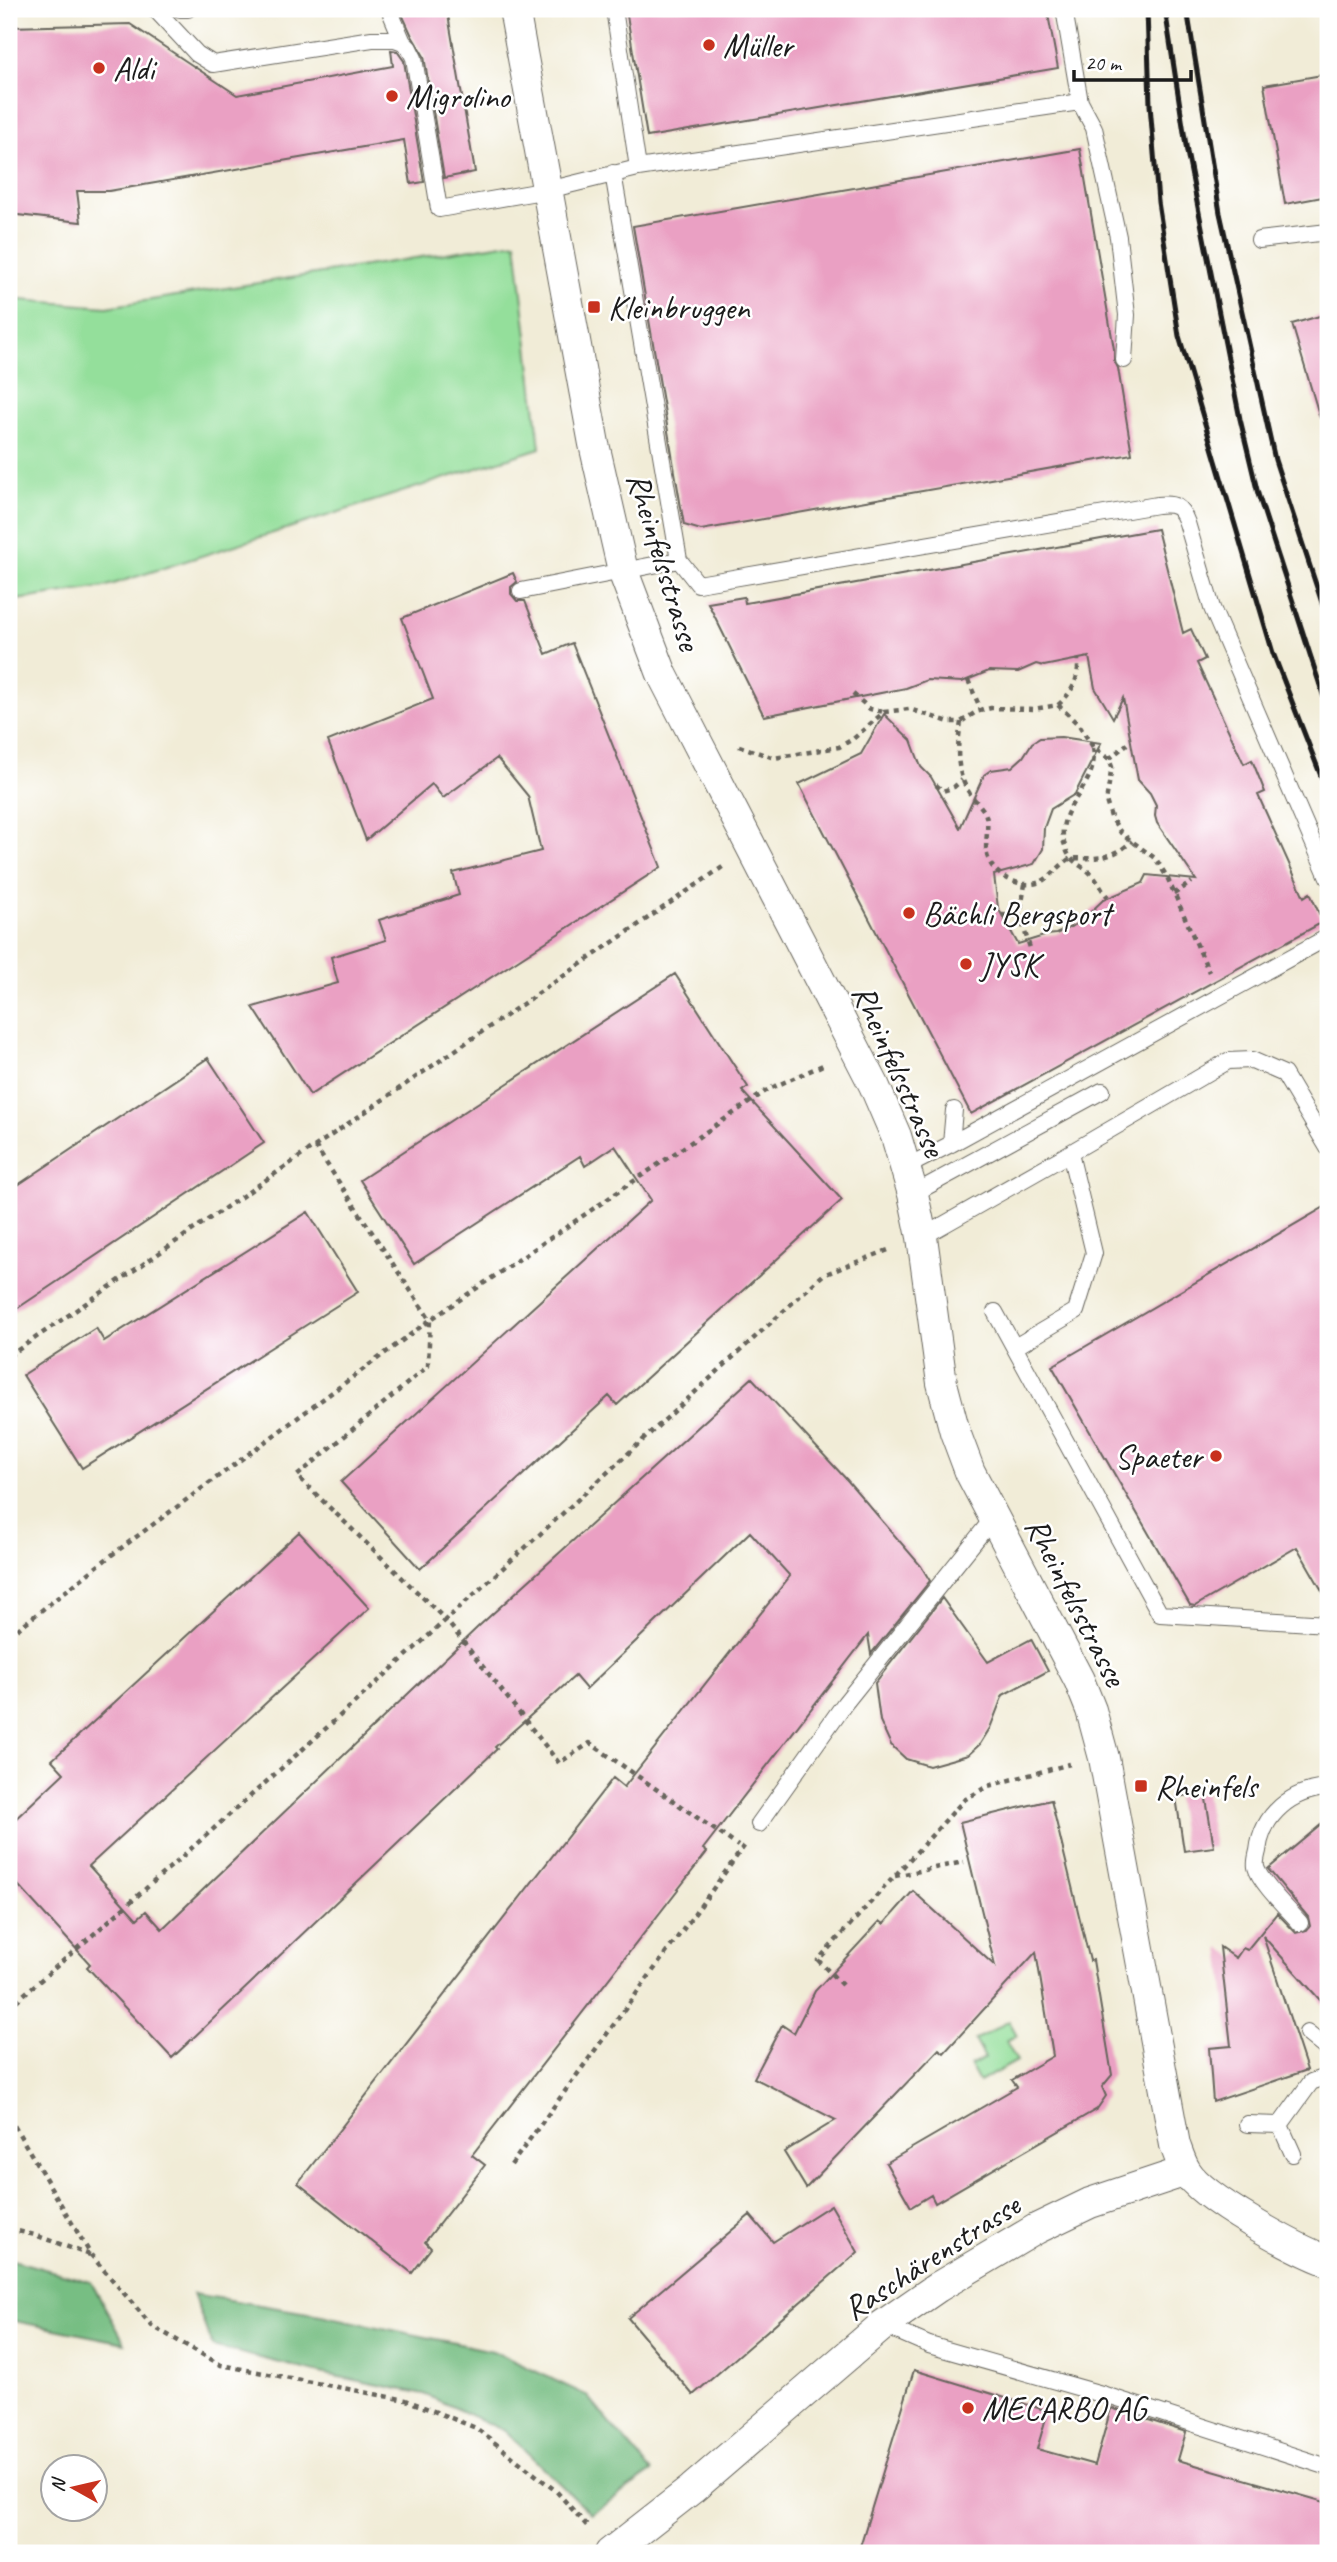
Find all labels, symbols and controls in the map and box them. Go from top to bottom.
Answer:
place label: Müller [723,25,796,67]
marker: Müller [701,37,717,53]
scale bar [1074,38,1192,82]
place label: Aldi [113,48,158,90]
text: 20 m [1085,50,1123,76]
marker: Aldi [91,60,107,76]
place label: Migrolino [406,76,512,118]
marker: Migrolino [384,88,400,104]
place label: Kleinbruggen [608,287,751,329]
marker: Kleinbruggen [586,299,602,315]
street label: Rheinfelsstrasse [617,467,712,657]
place label: Bächli Bergsport [923,893,1115,935]
marker: Bächli Bergsport [901,905,917,921]
place label: JYSK [978,944,1045,986]
marker: JYSK [958,956,974,972]
street label: Rheinfelsstrasse [843,978,957,1165]
place label: Spaeter [1115,1436,1205,1478]
marker: Spaeter [1208,1448,1224,1464]
street label: Rheinfelsstrasse [1016,1510,1138,1695]
place label: Rheinfels [1155,1766,1260,1808]
marker: Rheinfels [1133,1778,1149,1794]
street label: Raschärenstrasse [835,2183,1030,2329]
place label: MECARBO AG [982,2388,1150,2430]
marker: MECARBO AG [960,2400,976,2416]
north arrow [38,2454,108,2524]
text: N [45,2475,71,2493]

